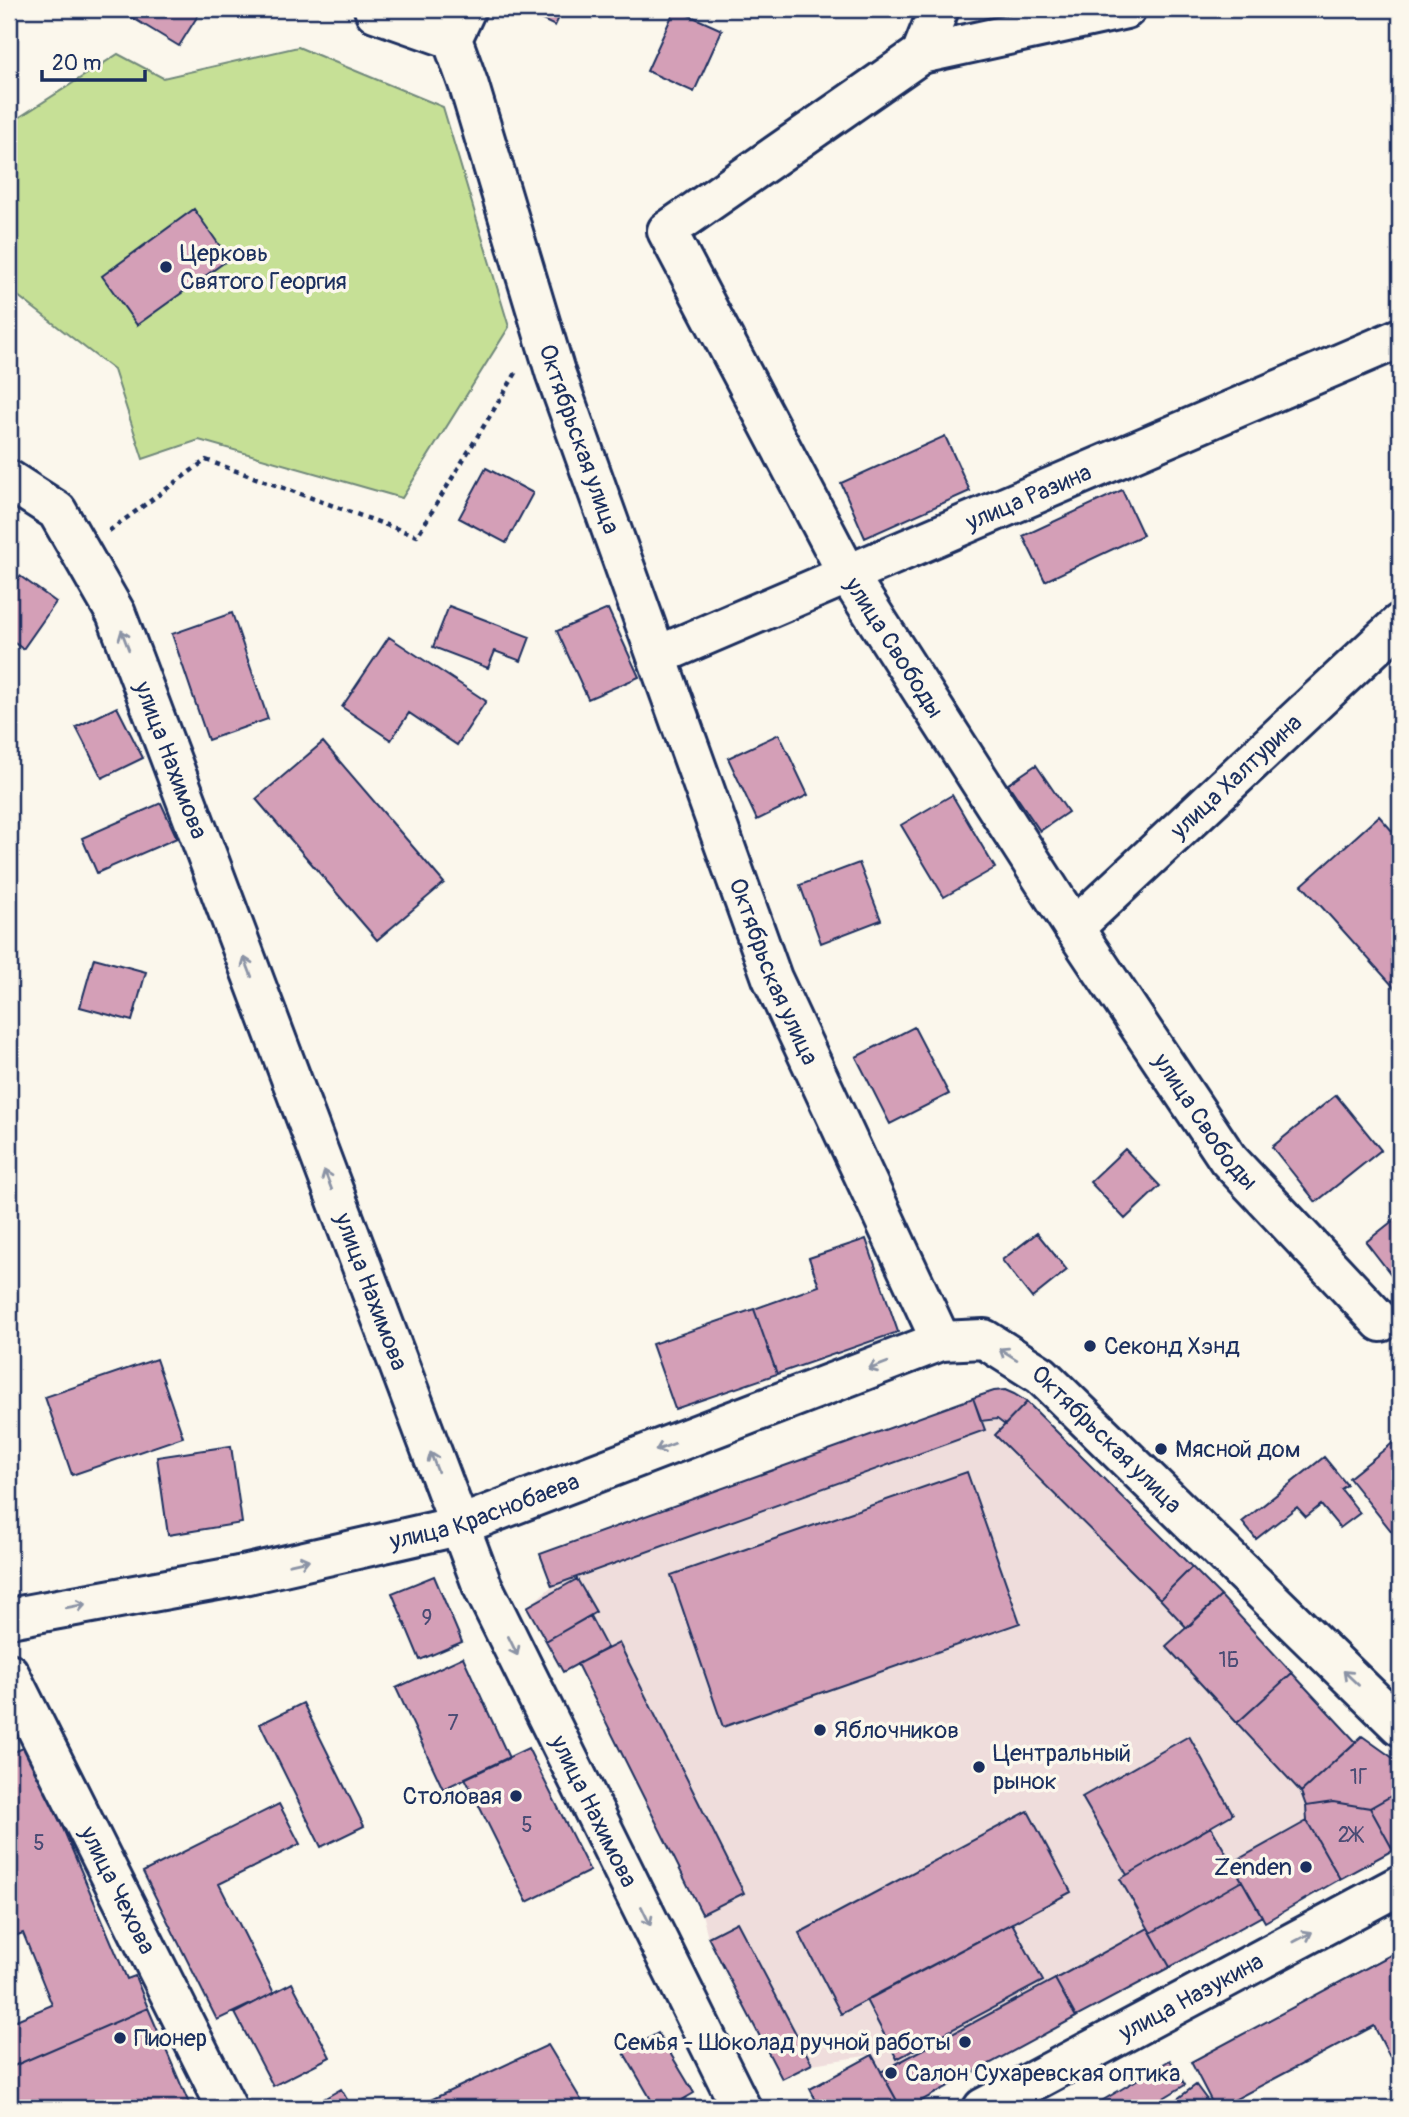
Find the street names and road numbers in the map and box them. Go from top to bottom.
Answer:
street label: Октябрьская улица [533,341,626,538]
street label: улица Разина [960,457,1096,537]
street label: улица Свободы [838,571,950,723]
street label: улица Нахимова [128,677,214,843]
street label: улица Халтурина [1164,708,1308,845]
street label: Октябрьская улица [723,874,825,1069]
street label: улица Свободы [1147,1047,1264,1196]
street label: улица Нахимова [328,1208,414,1374]
street label: Октябрьская улица [1027,1359,1188,1519]
street label: улица Краснобаева [386,1466,583,1556]
street label: улица Нахимова [544,1730,644,1892]
street label: улица Чехова [73,1821,162,1959]
street label: улица Назукина [1113,1946,1268,2048]

